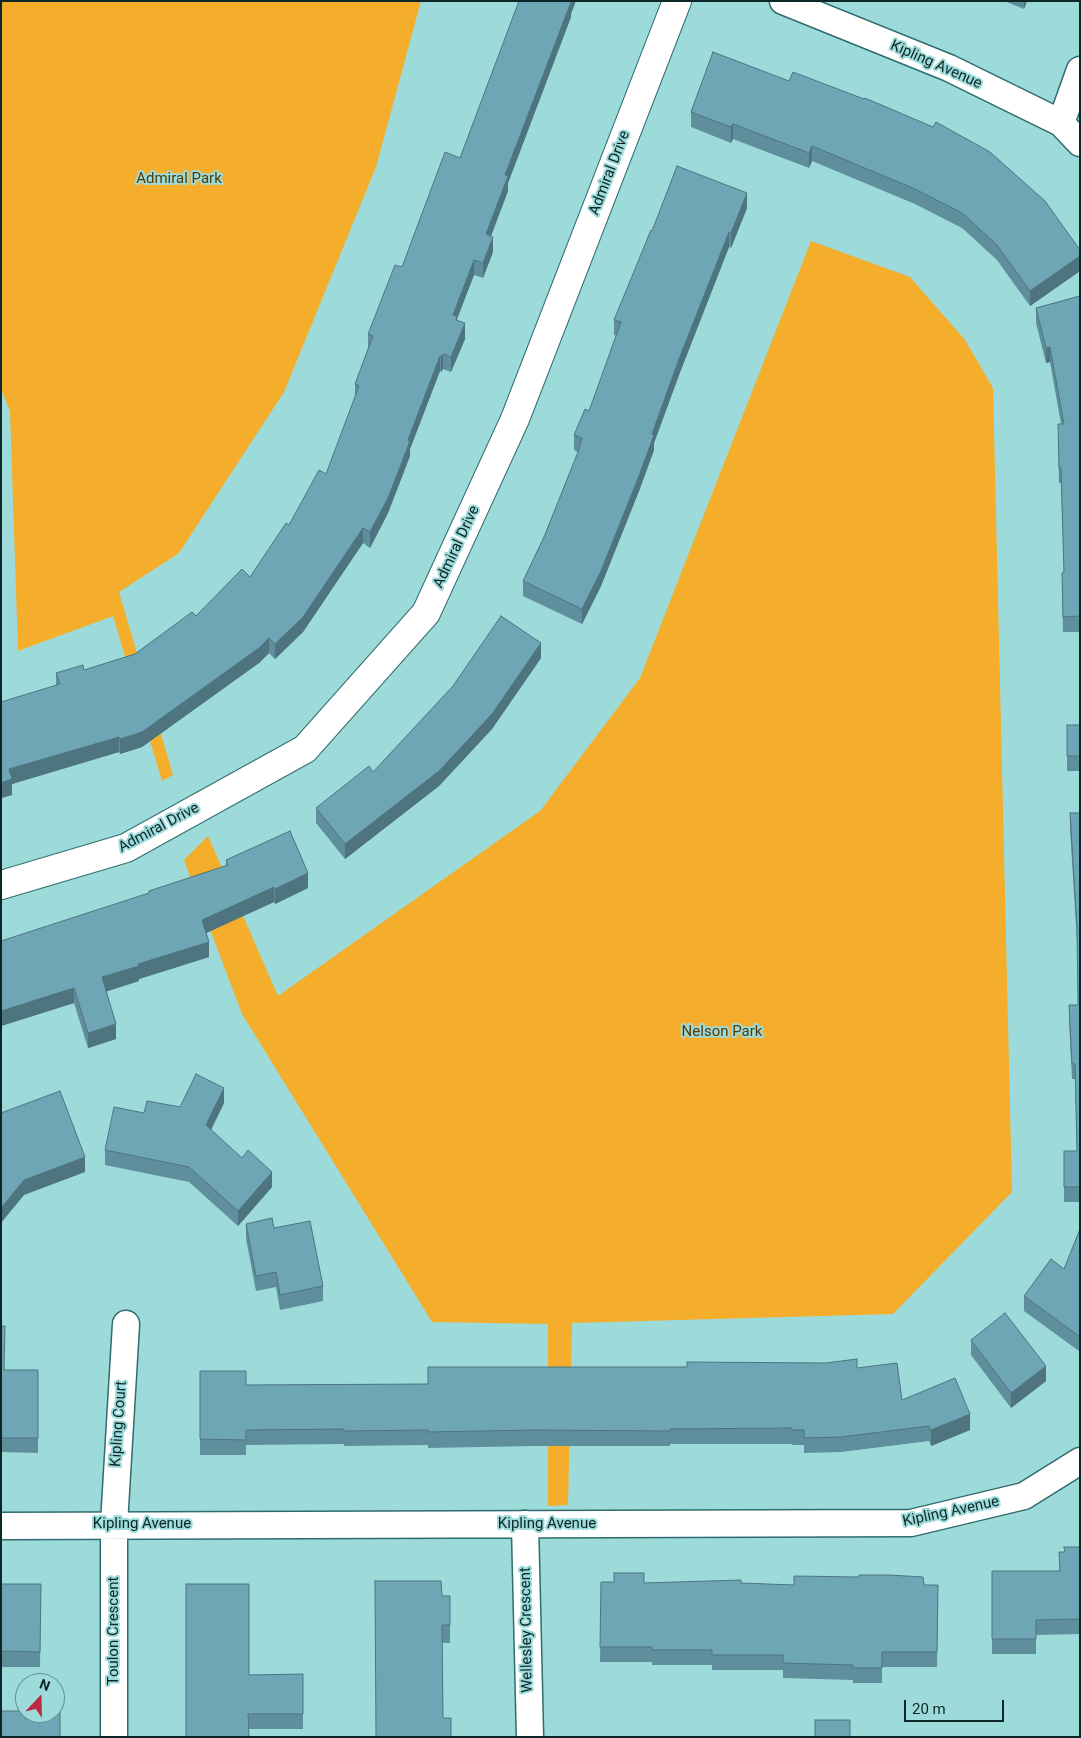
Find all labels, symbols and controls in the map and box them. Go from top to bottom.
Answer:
street label: Kipling Avenue [887,37,985,93]
street label: Admiral Drive [586,128,634,218]
park label: Admiral Park [136,170,222,188]
street label: Admiral Drive [430,503,484,591]
street label: Admiral Drive [115,799,203,857]
park label: Nelson Park [682,1023,762,1041]
street label: Kipling Court [107,1380,131,1468]
street label: Kipling Avenue [901,1493,1001,1531]
street label: Kipling Avenue [93,1515,191,1533]
street label: Kipling Avenue [498,1515,596,1533]
street label: Wellesley Crescent [517,1567,537,1693]
street label: Toulon Crescent [105,1577,123,1685]
north arrow [15,1673,65,1723]
text: N [38,1676,52,1694]
scale bar [906,1690,1006,1722]
text: 20 m [912,1700,946,1718]

